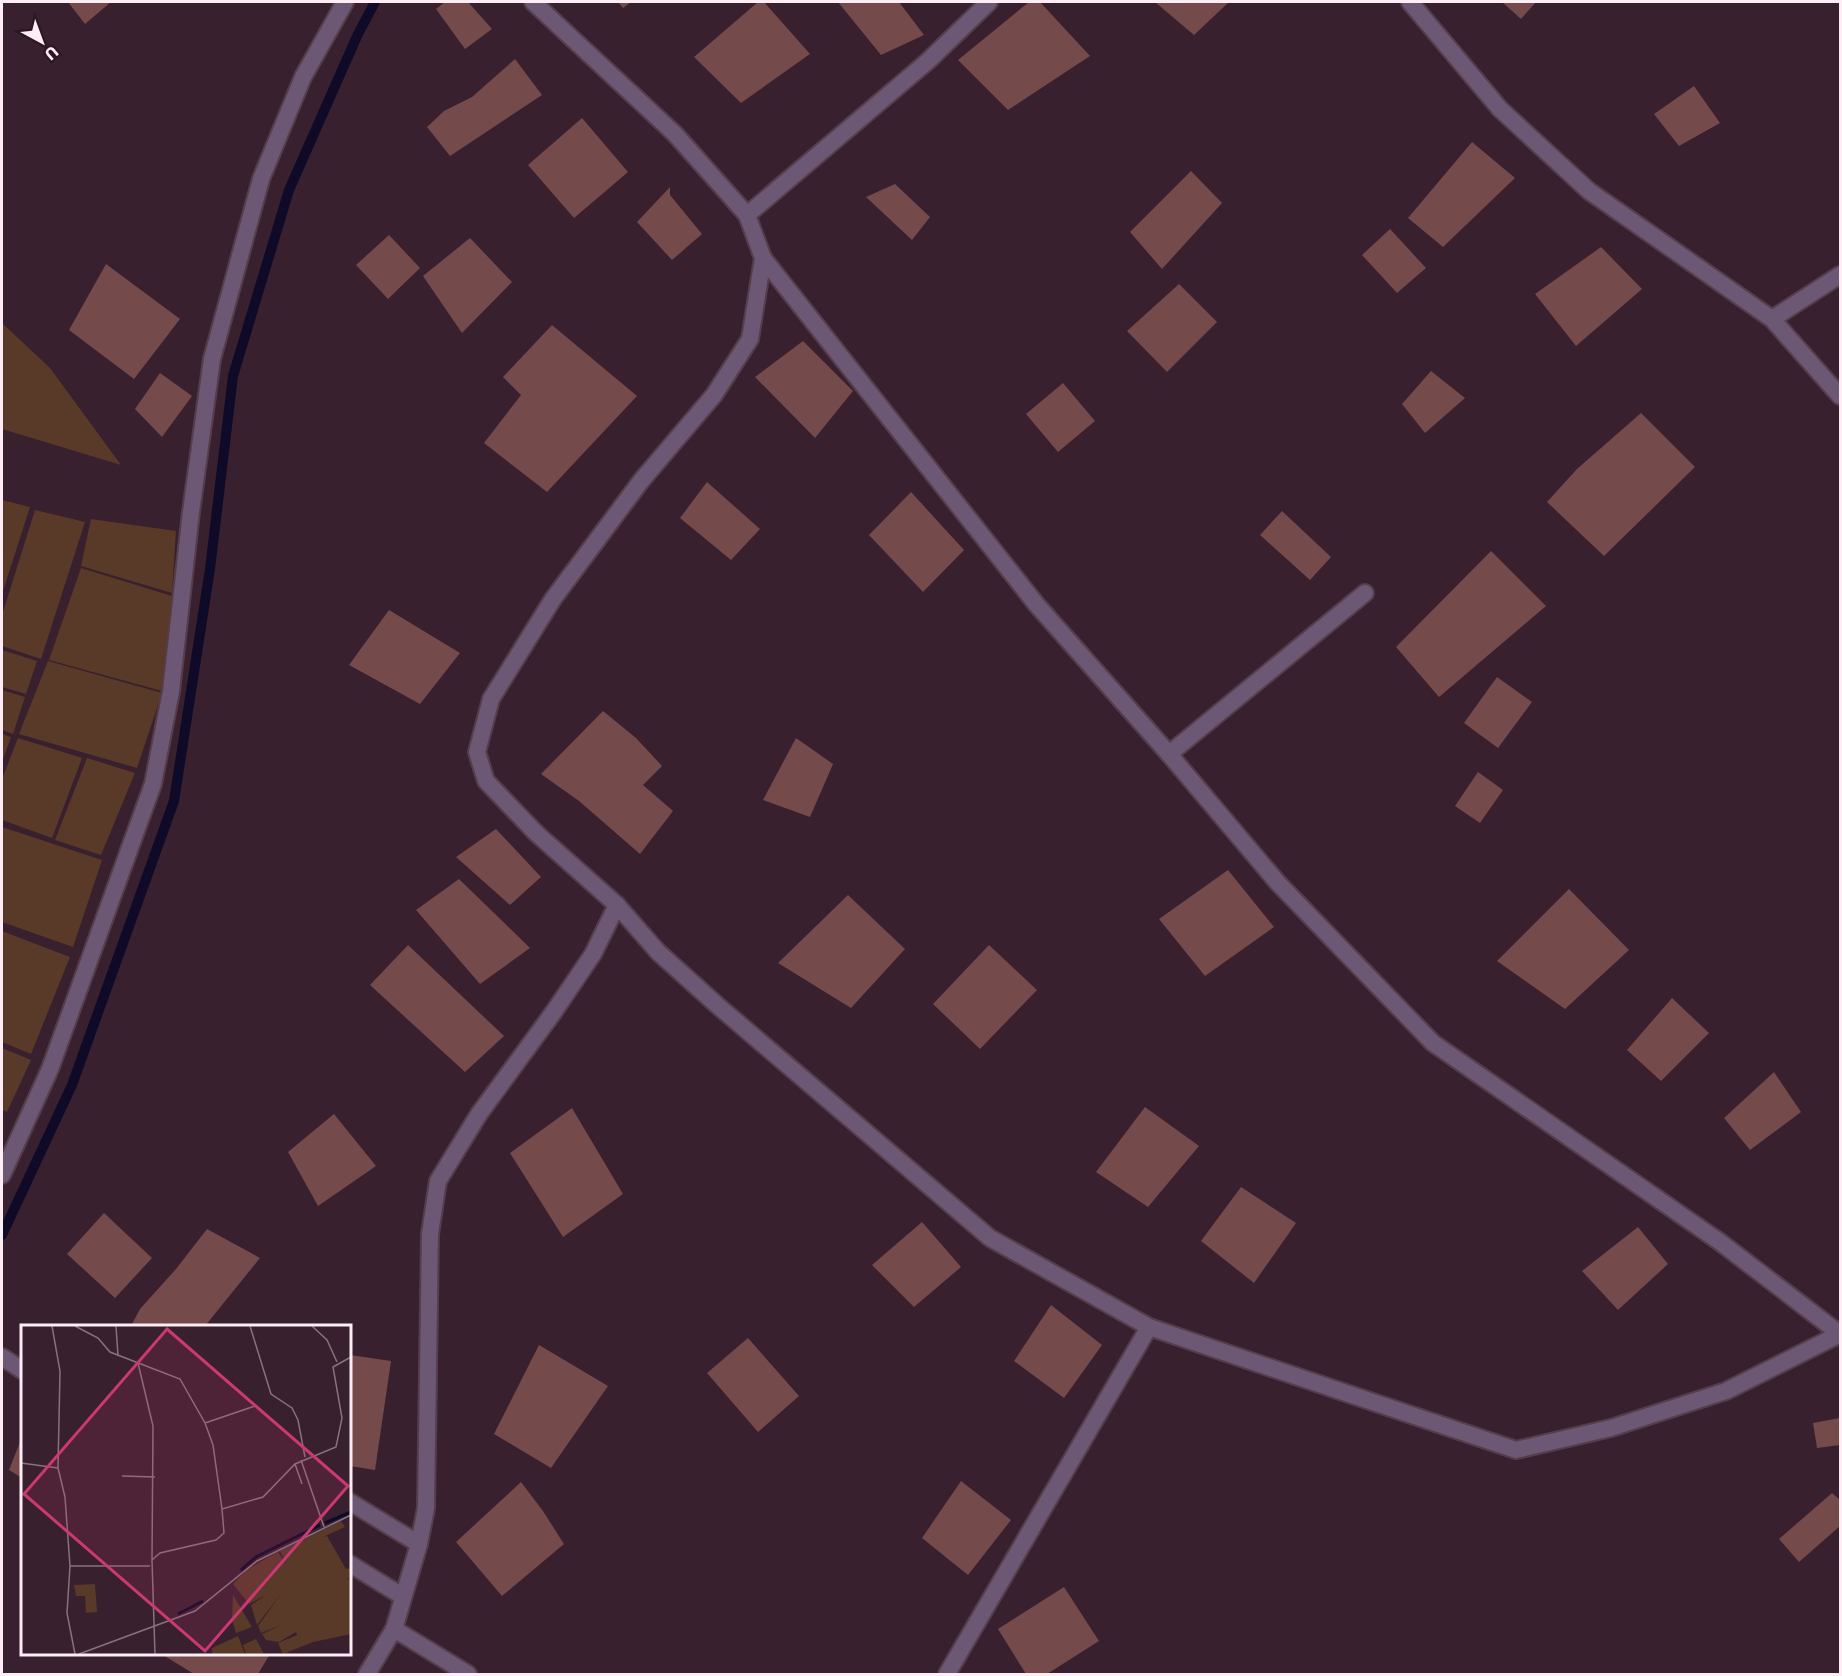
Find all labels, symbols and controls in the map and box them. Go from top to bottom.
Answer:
north arrow [12,12,72,72]
text: U [42,43,63,65]
inset map [21,1325,351,1655]

